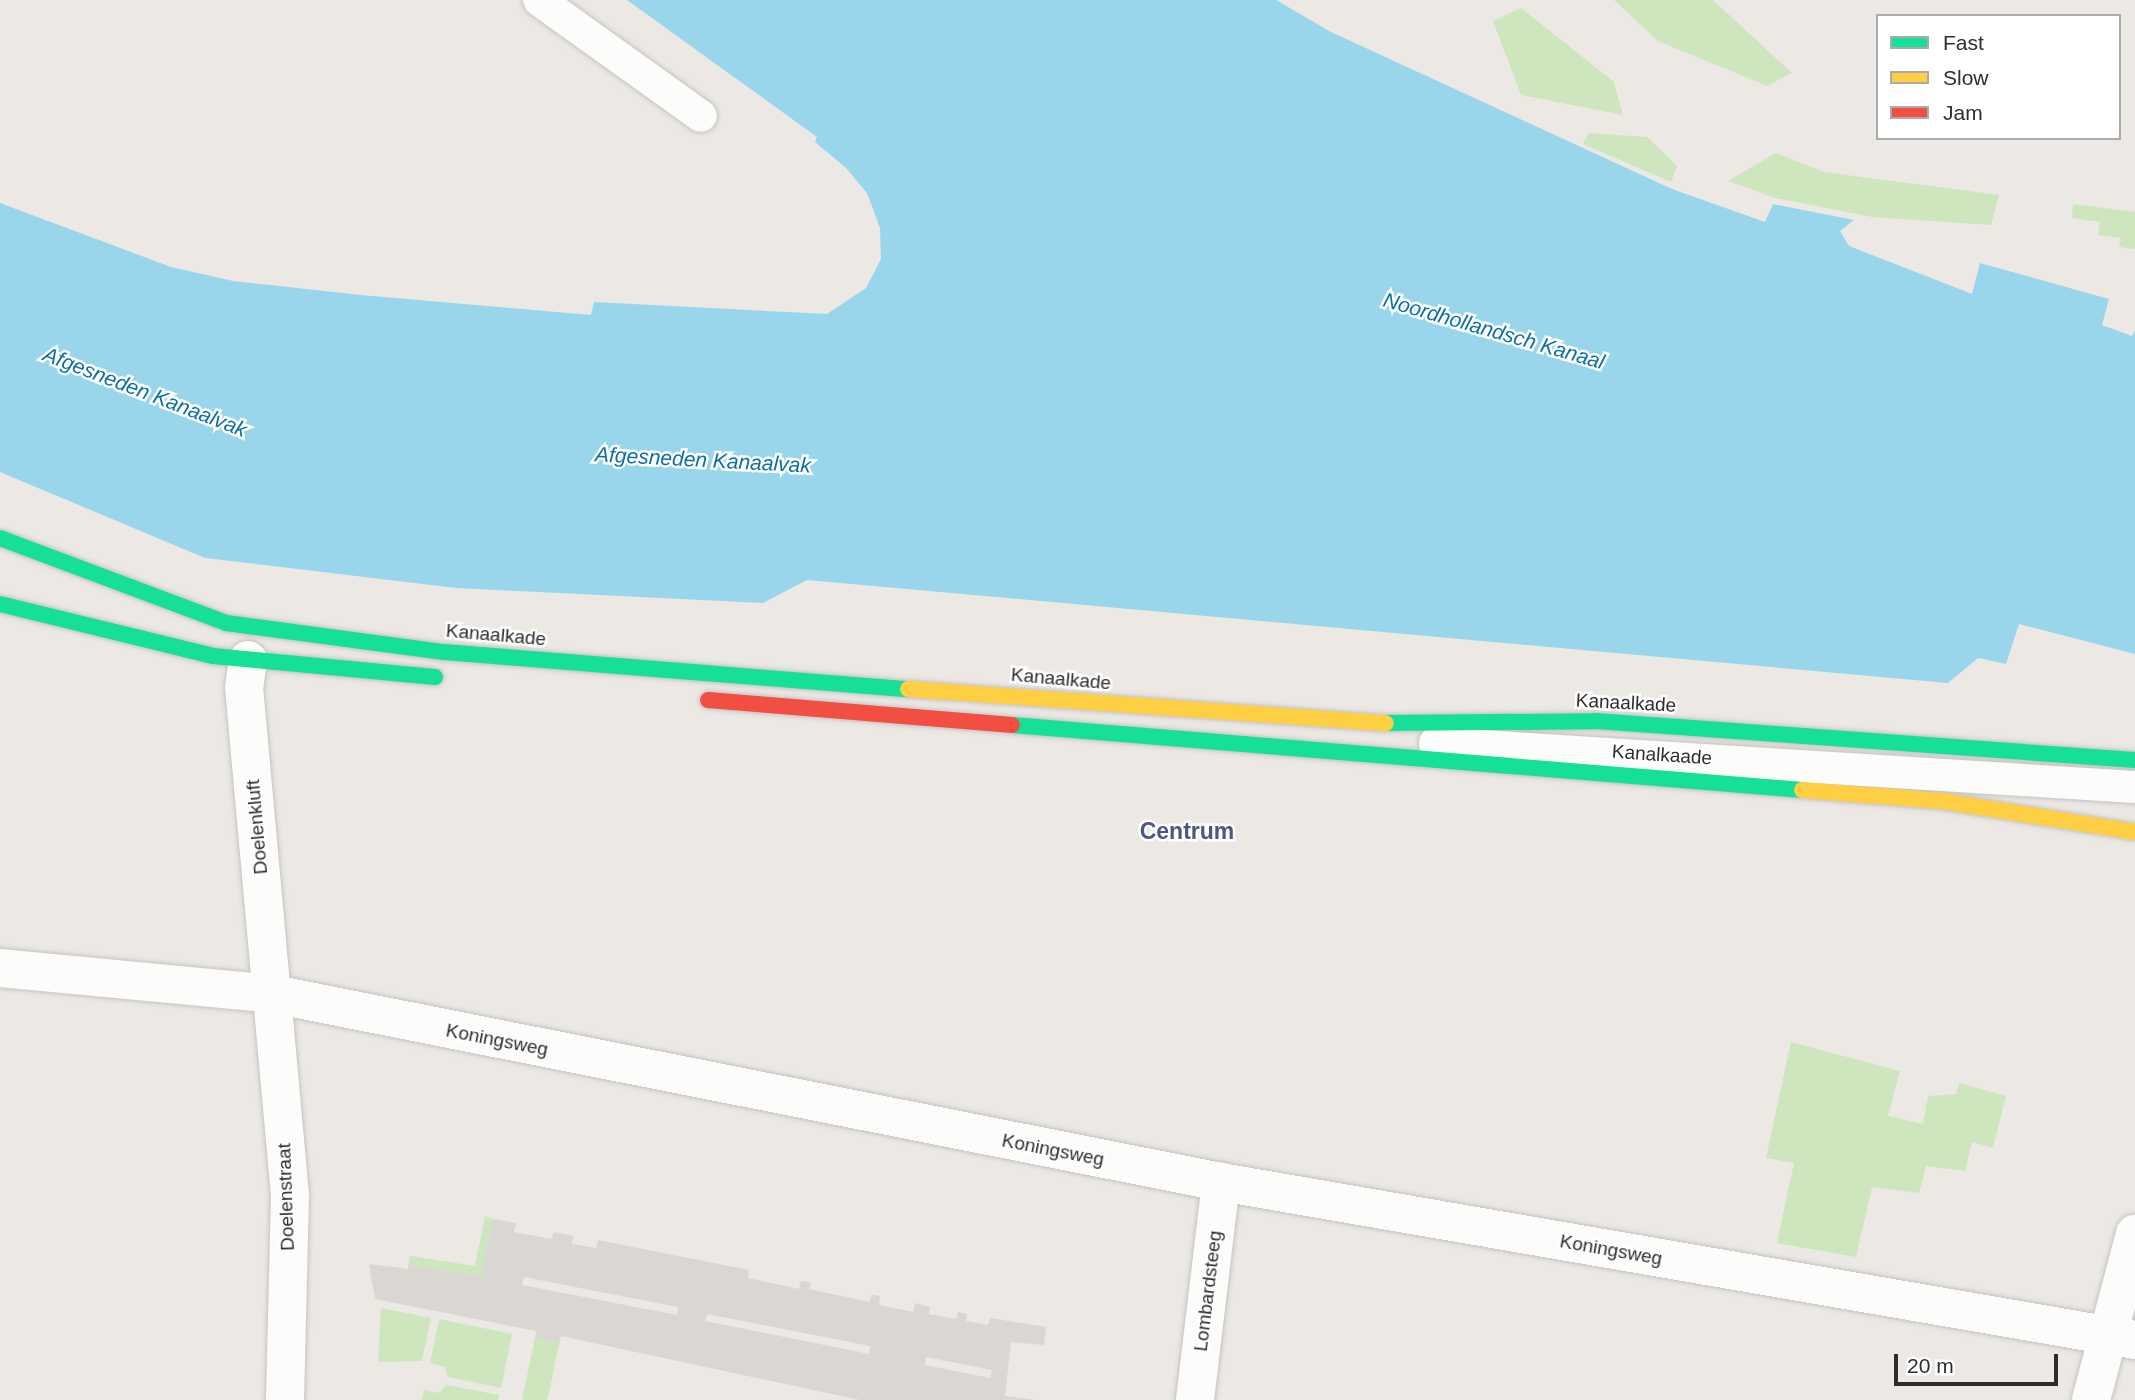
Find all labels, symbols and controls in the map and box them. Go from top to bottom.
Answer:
legend [1876,14,2121,140]
text: Fast [1943,31,1984,54]
text: Slow [1943,66,1989,89]
text: Jam [1943,101,1983,124]
water label: Noordhollandsch Kanaal [1381,287,1607,375]
water label: Afgesneden Kanaalvak [40,342,250,442]
water label: Afgesneden Kanaalvak [594,442,812,478]
street label: Kanaalkade [445,619,547,651]
street label: Kanaalkade [1010,663,1112,695]
street label: Kanaalkade [1575,689,1677,717]
street label: Kanalkaade [1611,740,1713,770]
street label: Doelenkluft [242,779,272,875]
district label: Centrum [1140,817,1234,845]
street label: Koningsweg [444,1019,550,1061]
street label: Koningsweg [1000,1129,1106,1171]
street label: Doelenstraat [273,1143,299,1251]
street label: Lombardsteeg [1189,1229,1227,1353]
street label: Koningsweg [1558,1230,1664,1270]
scale bar [1897,1340,2062,1384]
text: 20 m [1907,1354,1954,1377]

